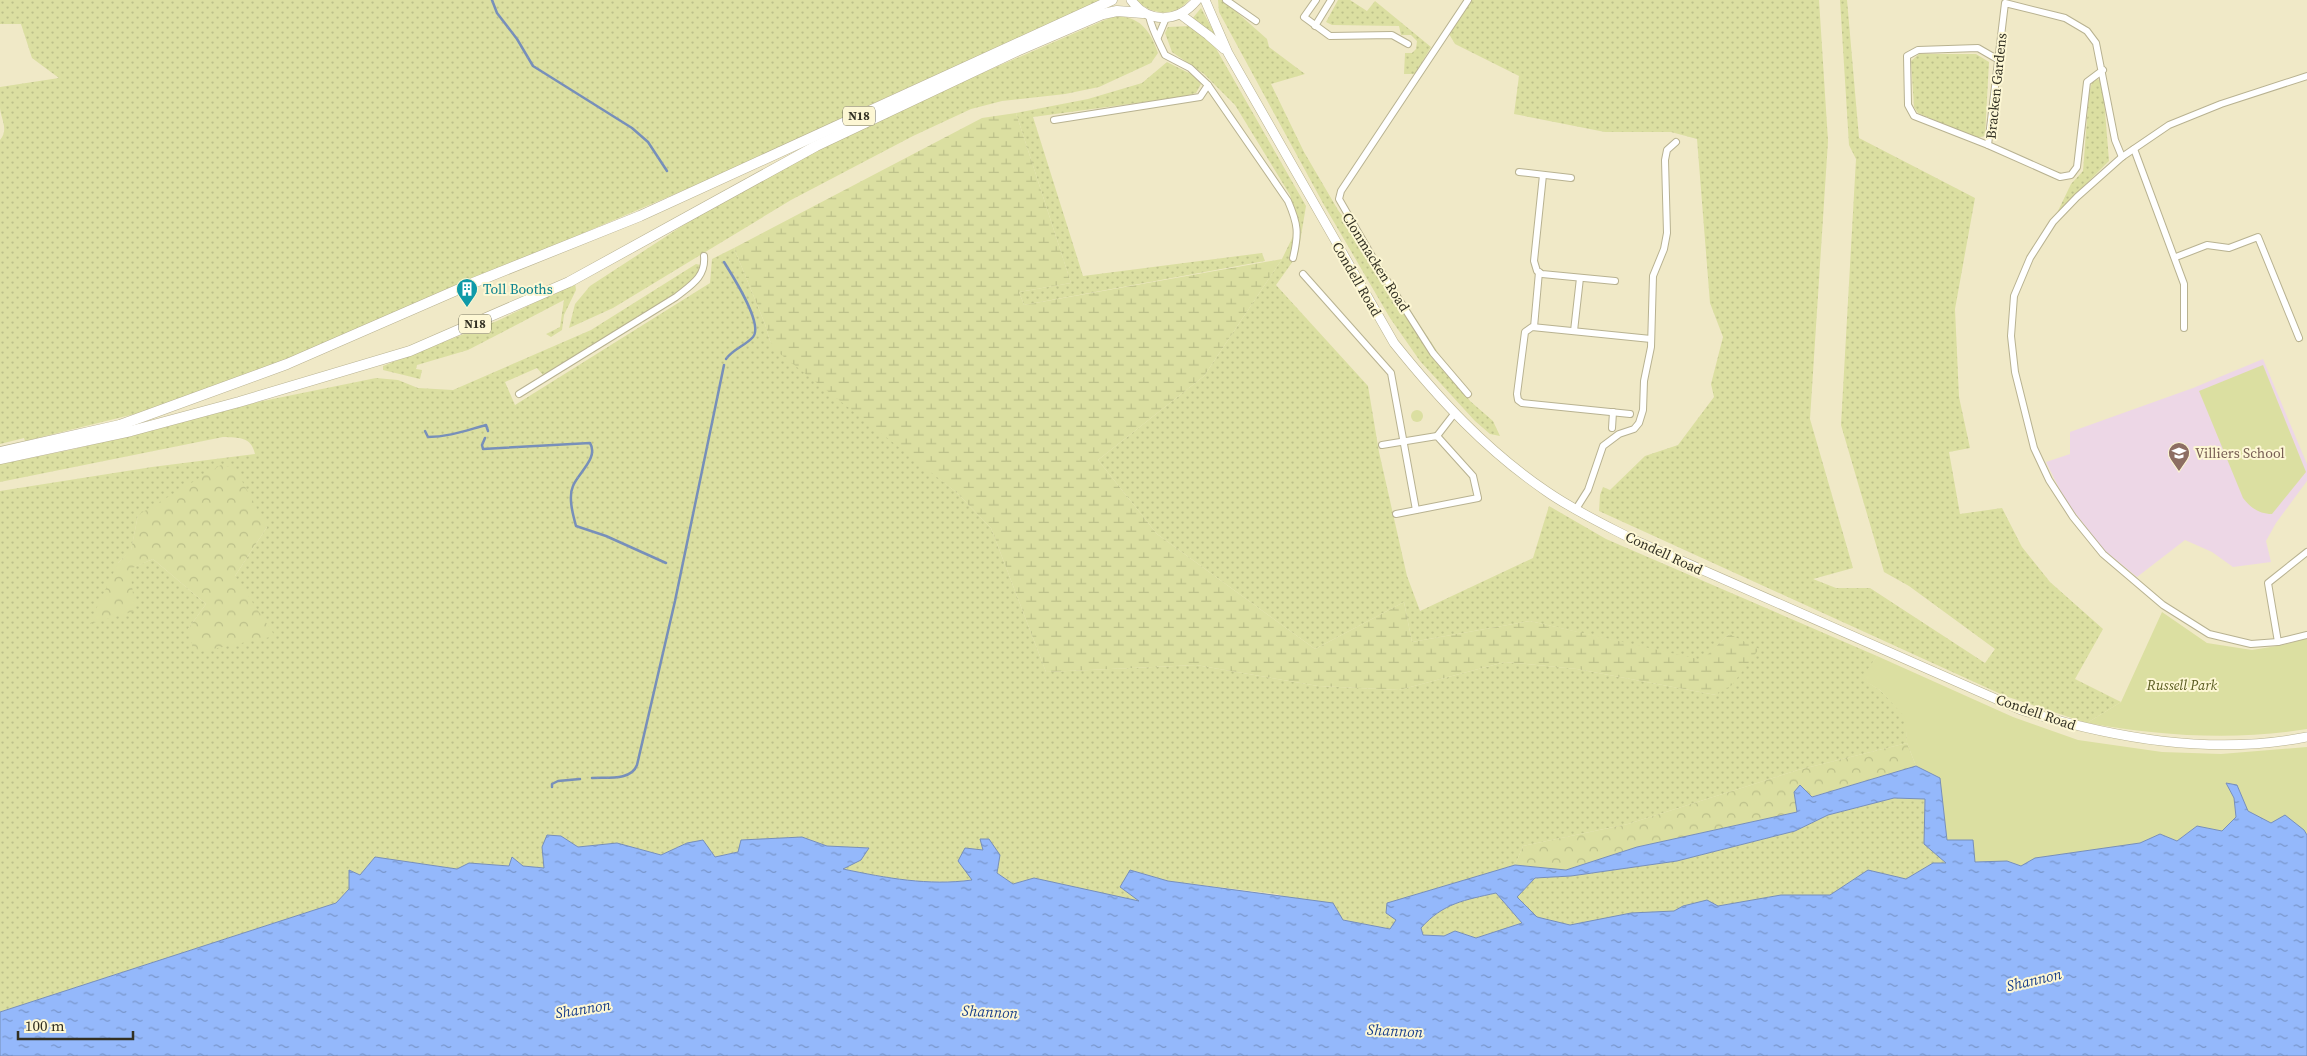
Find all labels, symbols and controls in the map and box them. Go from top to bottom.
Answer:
street label: Bracken Gardens [1980,32,2012,140]
road number: N18 [843,106,875,125]
street label: Clonmacken Road [1337,209,1415,316]
street label: Condell Road [1328,238,1387,320]
building icon: Toll Booths [455,277,479,308]
place label: Toll Booths [483,279,553,299]
road number: N18 [459,314,491,334]
school or university icon: Villiers School [2167,441,2191,472]
place label: Villiers School [2195,443,2285,463]
street label: Condell Road [1622,526,1706,580]
park label: Russell Park [2146,675,2218,695]
street label: Condell Road [1993,689,2079,735]
water label: Shannon [2004,963,2064,996]
water label: Shannon [554,994,613,1023]
water label: Shannon [962,1000,1019,1023]
scale bar [18,1008,132,1040]
text: 100 m [25,1015,65,1036]
water label: Shannon [1367,1019,1424,1042]

